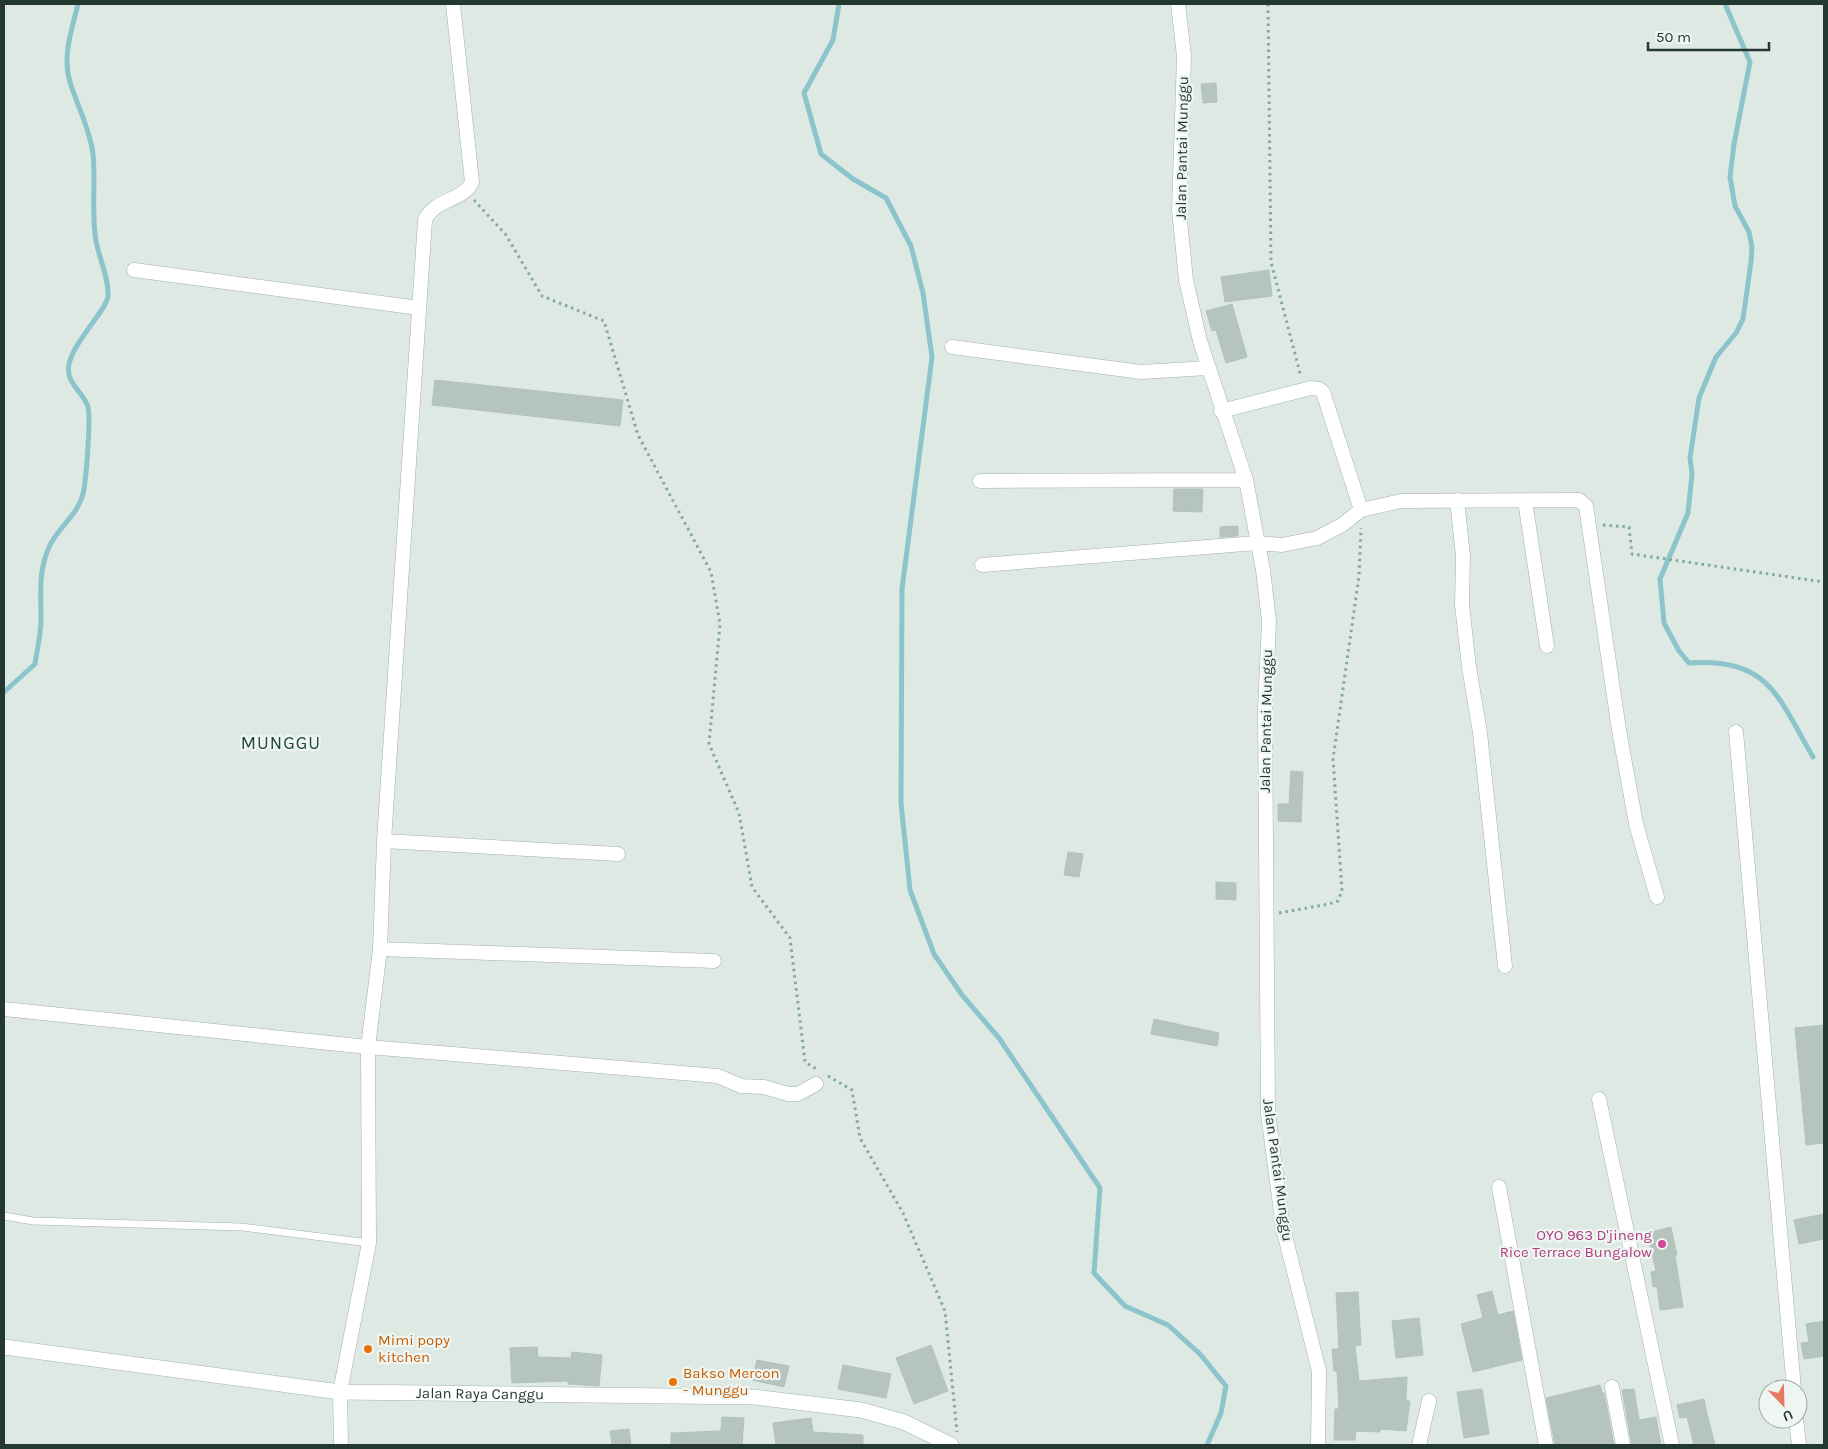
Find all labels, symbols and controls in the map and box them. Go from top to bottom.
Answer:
scale bar [1648,20,1769,52]
text: 50 m [1656,28,1691,46]
street label: Jalan Pantai Munggu [1172,76,1192,220]
street label: Jalan Pantai Munggu [1256,649,1276,793]
district label: MUNGGU [241,732,321,754]
street label: Jalan Pantai Munggu [1259,1098,1297,1242]
place label: OYO 963 D'jineng Rice Terrace Bungalow [1500,1226,1653,1261]
marker: OYO 963 D'jineng Rice Terrace Bungalow [1656,1238,1668,1250]
place label: Mimi popy kitchen [378,1331,450,1366]
marker: Mimi popy kitchen [362,1343,374,1355]
place label: Bakso Mercon - Munggu [683,1364,780,1399]
marker: Bakso Mercon - Munggu [667,1376,679,1388]
north arrow [1758,1379,1808,1429]
street label: Jalan Raya Canggu [416,1384,544,1403]
text: U [1780,1406,1796,1425]

